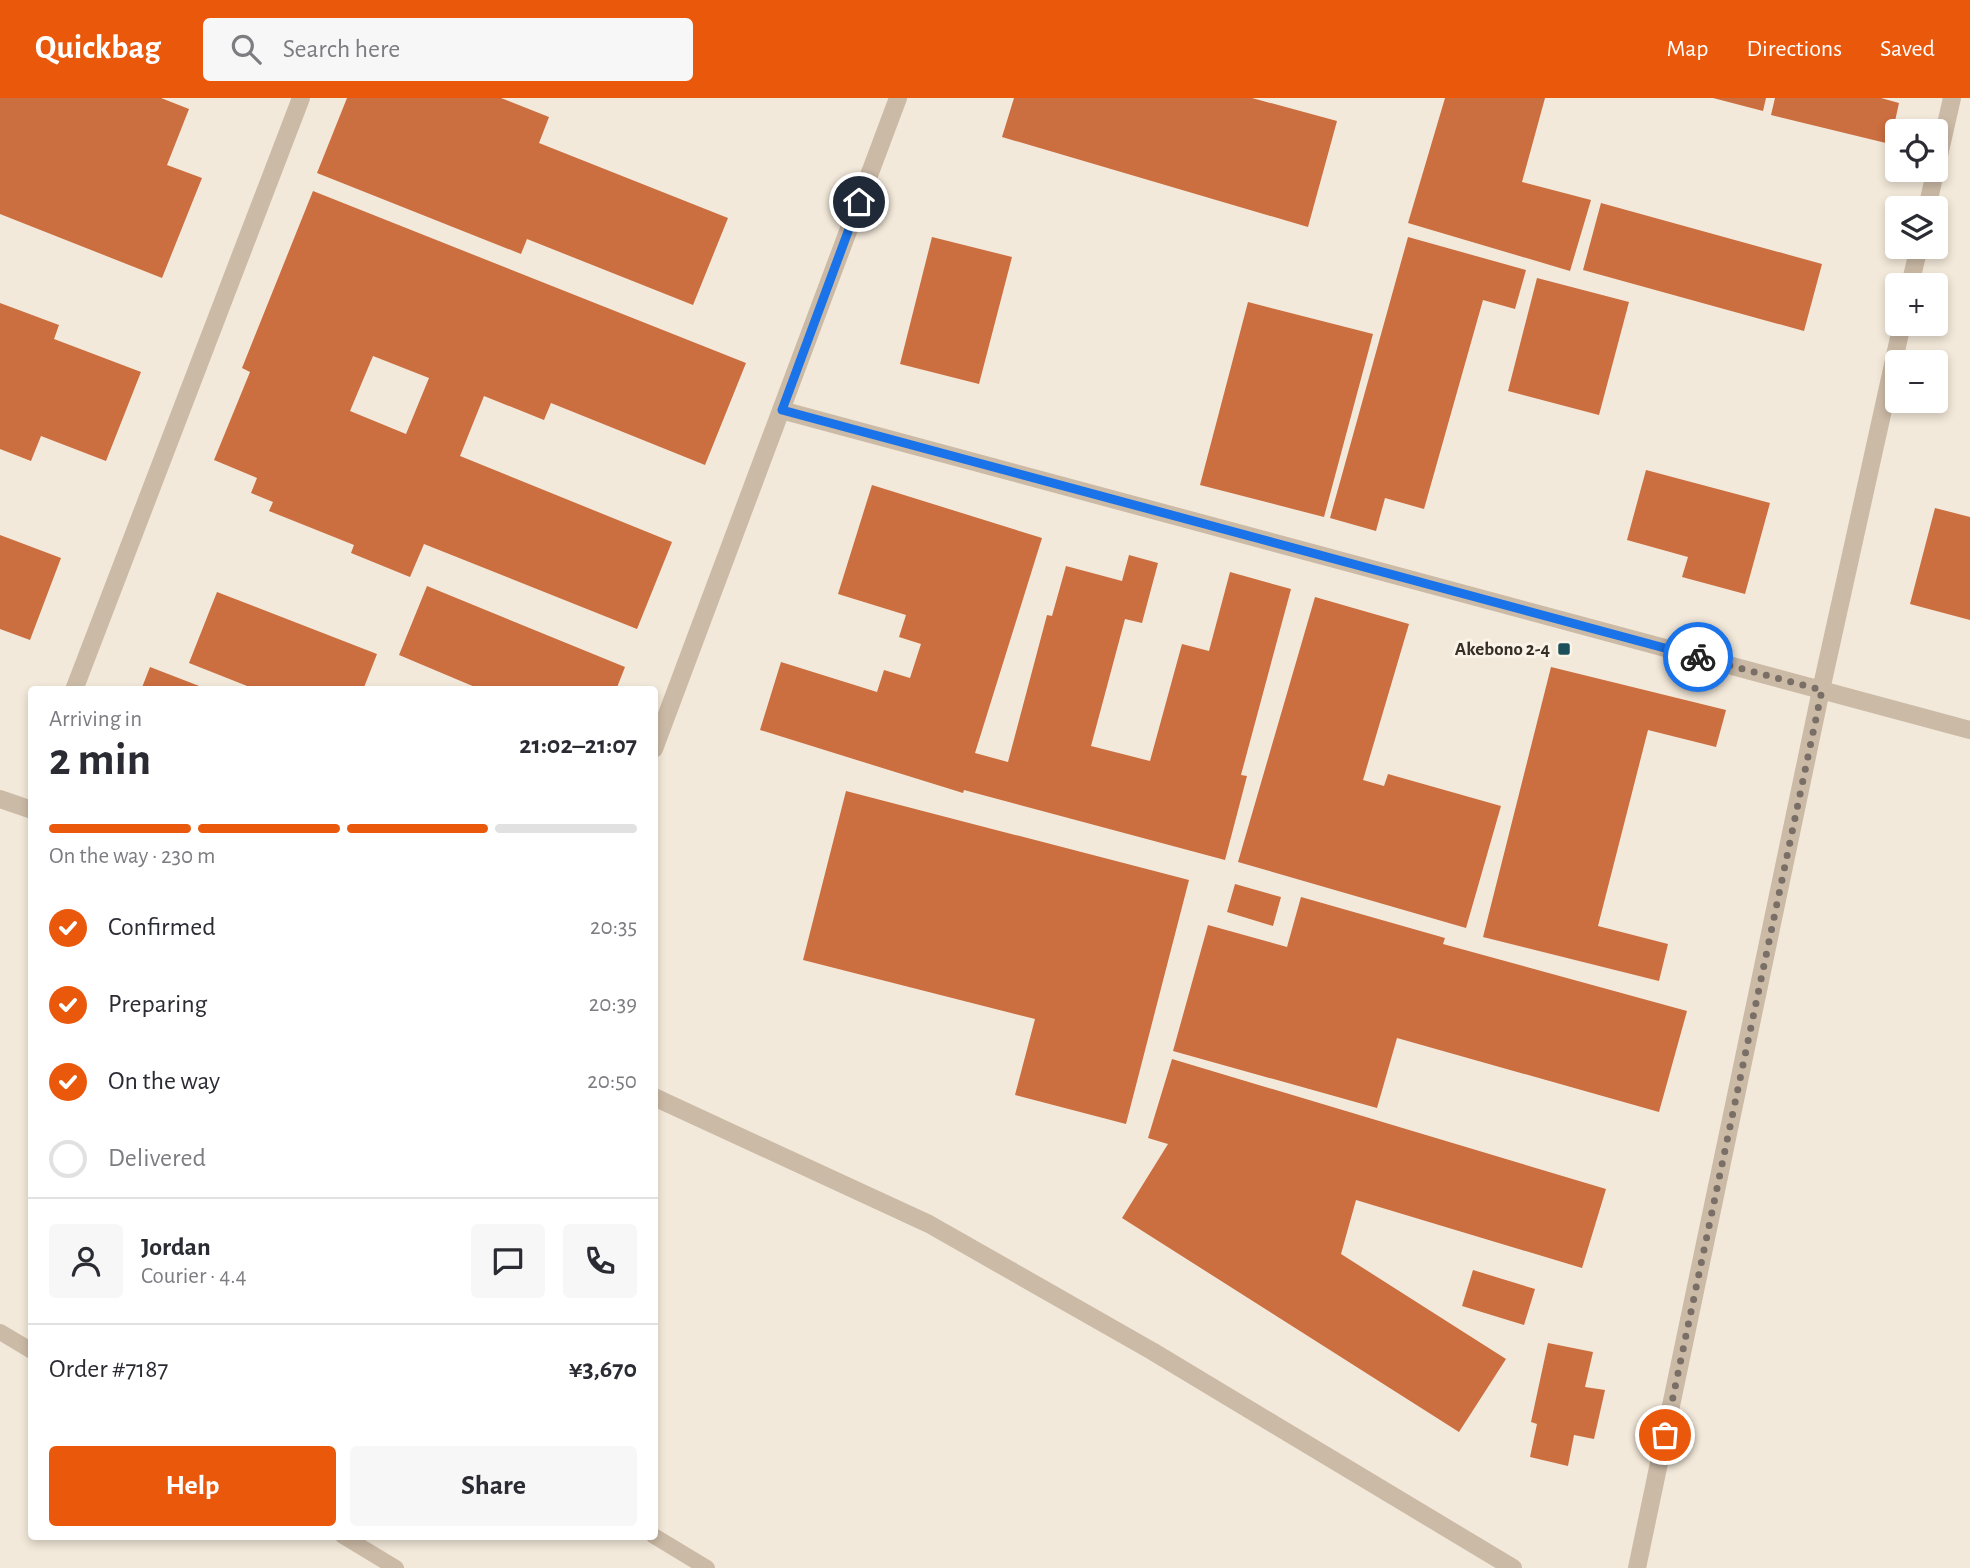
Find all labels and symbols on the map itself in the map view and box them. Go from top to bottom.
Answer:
pin [829,172,889,232]
courier [1663,622,1733,692]
place label: Akebono 2-4 [1455,640,1550,659]
marker: Akebono 2-4 [1556,641,1572,657]
pin [1635,1405,1695,1465]

